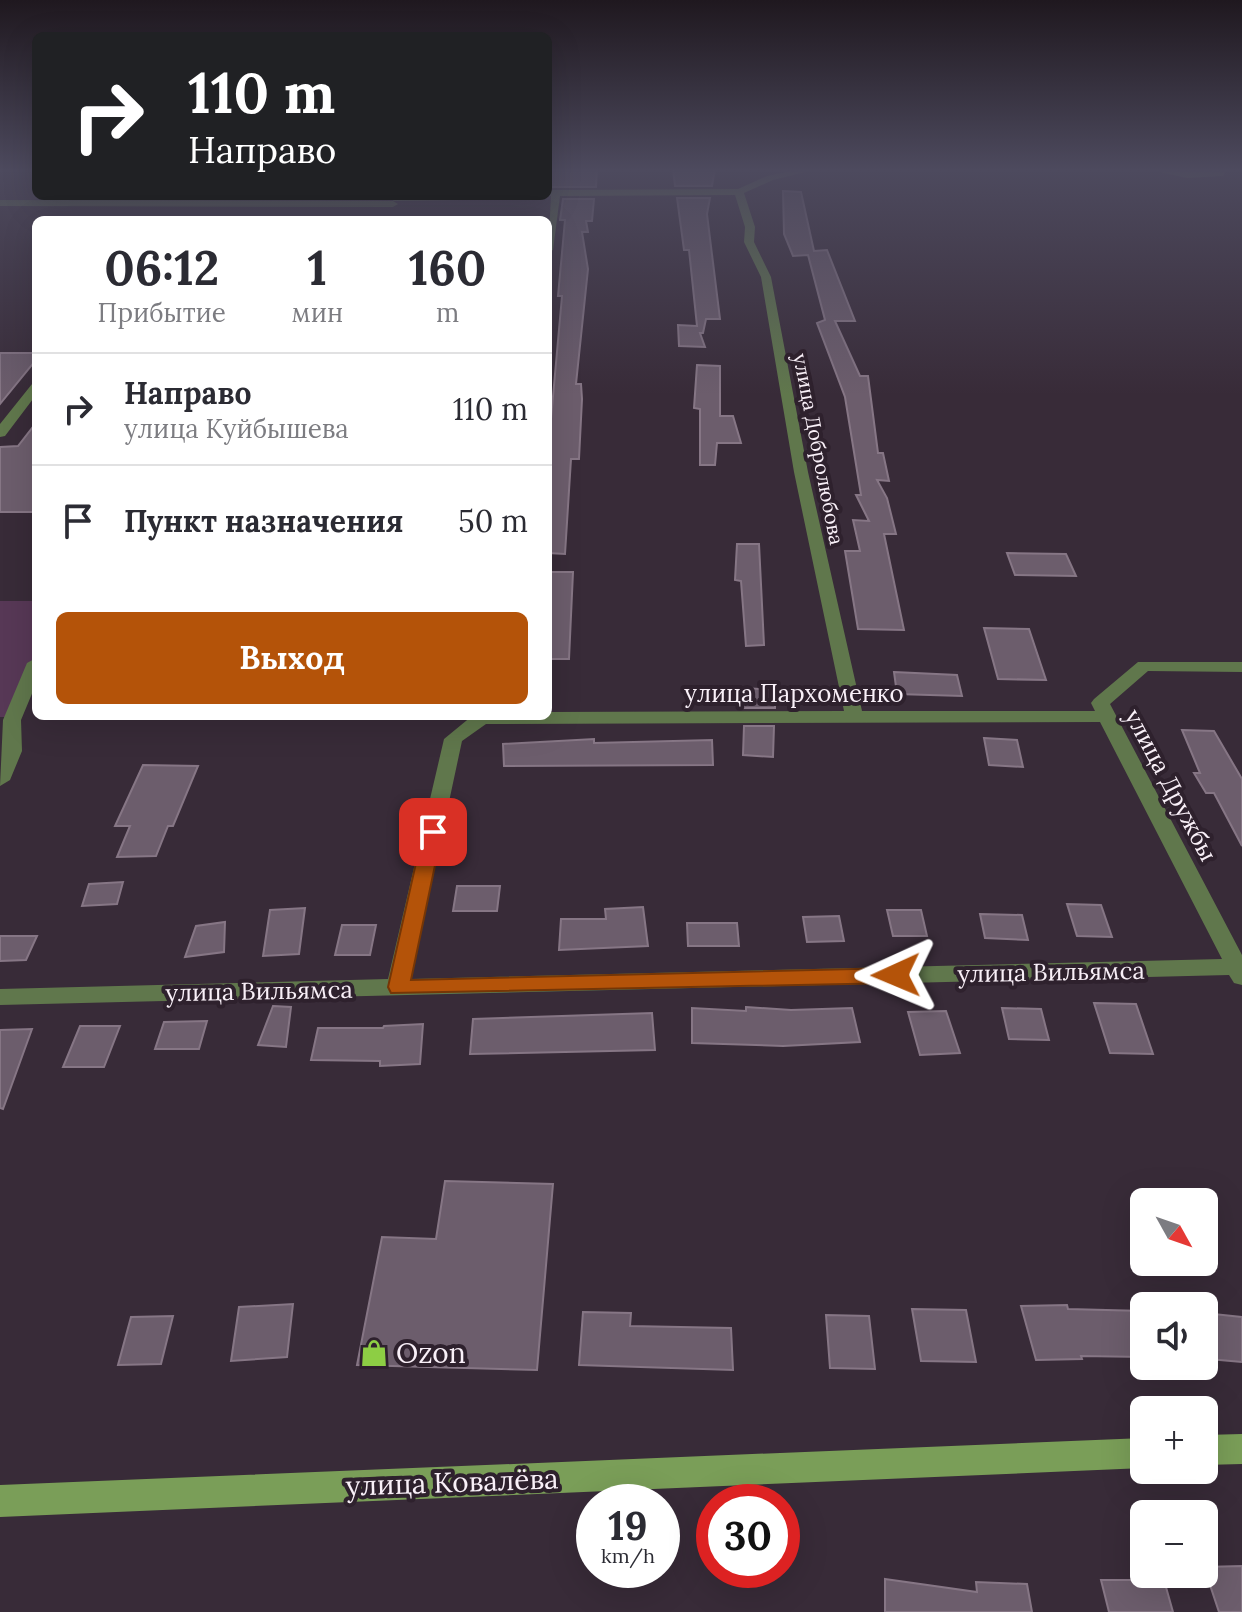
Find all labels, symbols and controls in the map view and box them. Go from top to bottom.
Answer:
text: 110 m [188,57,335,128]
icon: right [56,64,160,168]
text: Направо [188,127,336,173]
text: 06:12 [104,237,219,298]
text: 1 [308,237,327,298]
text: 160 [409,237,486,298]
text: Прибытие [98,296,226,329]
text: мин [292,296,343,329]
text: m [436,296,459,329]
street label: улица Добролюбова [788,351,850,547]
text: Направо [124,374,252,412]
icon: right [56,387,100,431]
text: 110 m [453,390,528,428]
text: улица Куйбышева [124,412,349,445]
icon: arrive [56,499,100,543]
text: Пункт назначения [124,502,403,540]
text: 50 m [458,502,528,540]
button: Выход [56,612,528,704]
street label: улица Пархоменко [684,678,904,709]
street label: улица Дружбы [1118,703,1224,867]
pin [399,798,467,866]
icon: arrive [411,810,455,854]
position arrow [854,933,938,1017]
street label: улица Вильямса [957,955,1145,989]
street label: улица Вильямса [165,974,353,1008]
north arrow [1130,1188,1218,1276]
map controls [1130,1188,1218,1588]
button: sound [1130,1292,1218,1380]
place label: Ozon [396,1335,466,1371]
shop icon: Ozon [359,1338,389,1368]
button: + [1130,1396,1218,1484]
street label: улица Ковалёва [345,1460,559,1504]
speed limit sign: 30 [696,1484,800,1588]
text: 19 [608,1500,648,1551]
button: − [1130,1500,1218,1588]
text: km/h [601,1543,655,1568]

